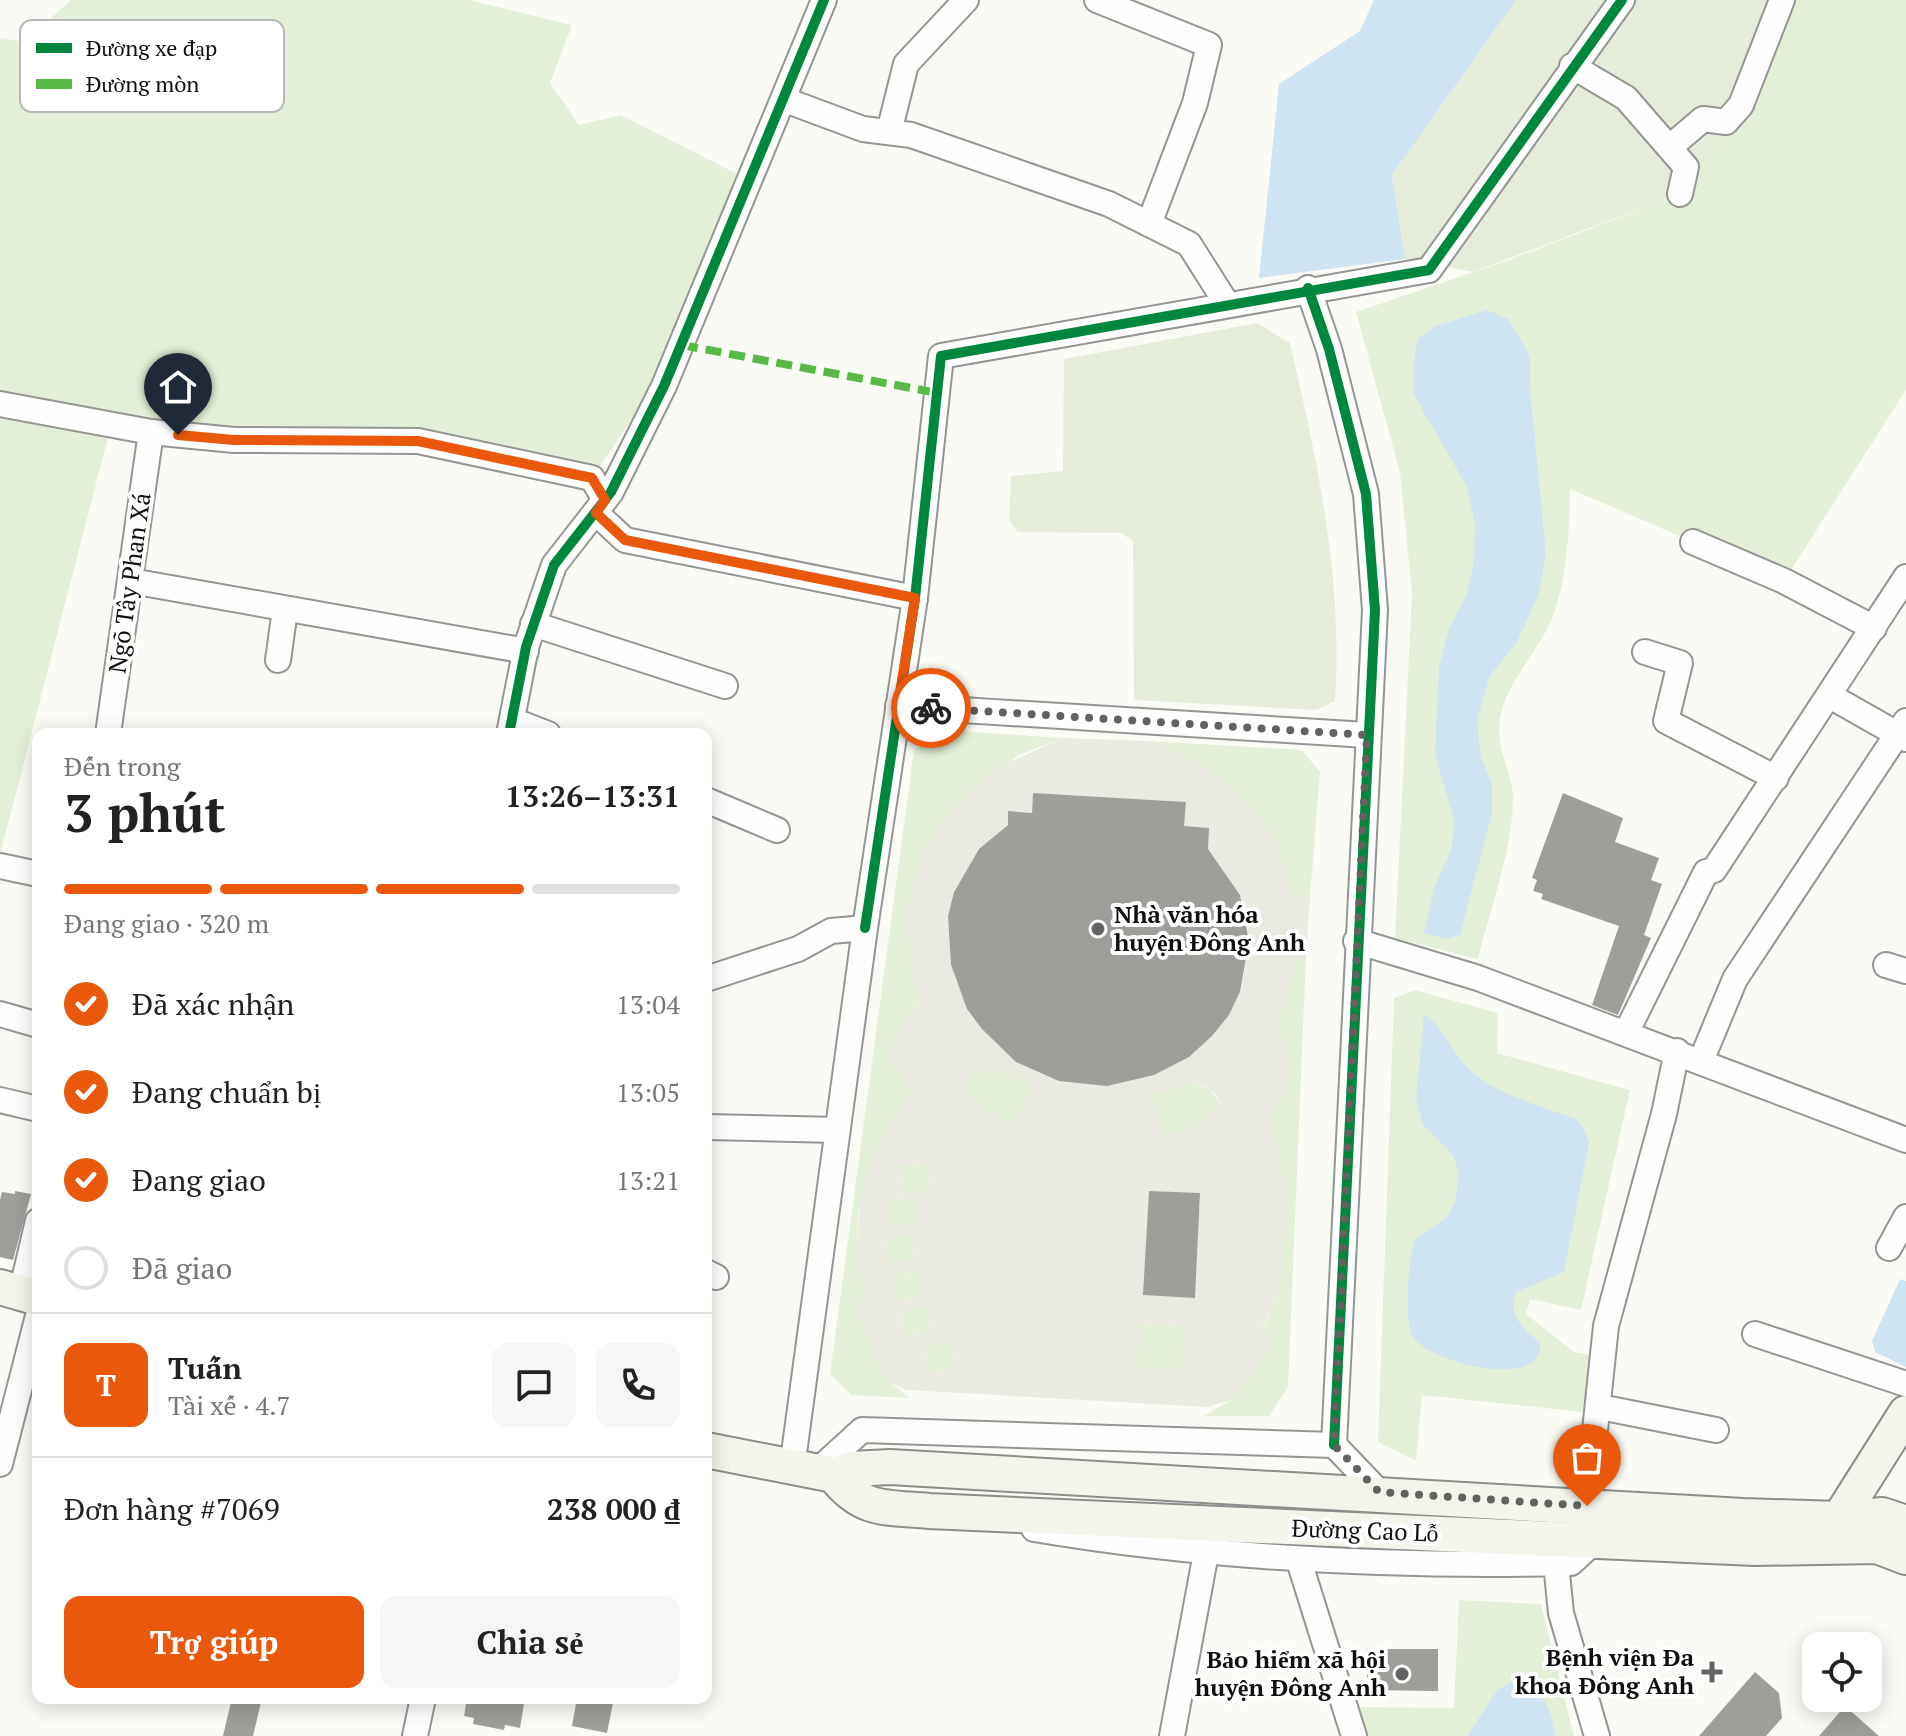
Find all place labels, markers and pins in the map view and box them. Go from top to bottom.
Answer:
pin [144,353,212,435]
place label: Nhà văn hóa huyện Đông Anh [1114,898,1306,958]
marker: Nhà văn hóa huyện Đông Anh [1089,920,1107,938]
pin [1553,1424,1621,1506]
place label: Bệnh viện Đa khoa Đông Anh [1515,1641,1695,1701]
place label: Bảo hiểm xã hội huyện Đông Anh [1195,1643,1387,1703]
marker: Bệnh viện Đa khoa Đông Anh [1701,1661,1723,1683]
marker: Bảo hiểm xã hội huyện Đông Anh [1393,1665,1411,1683]

